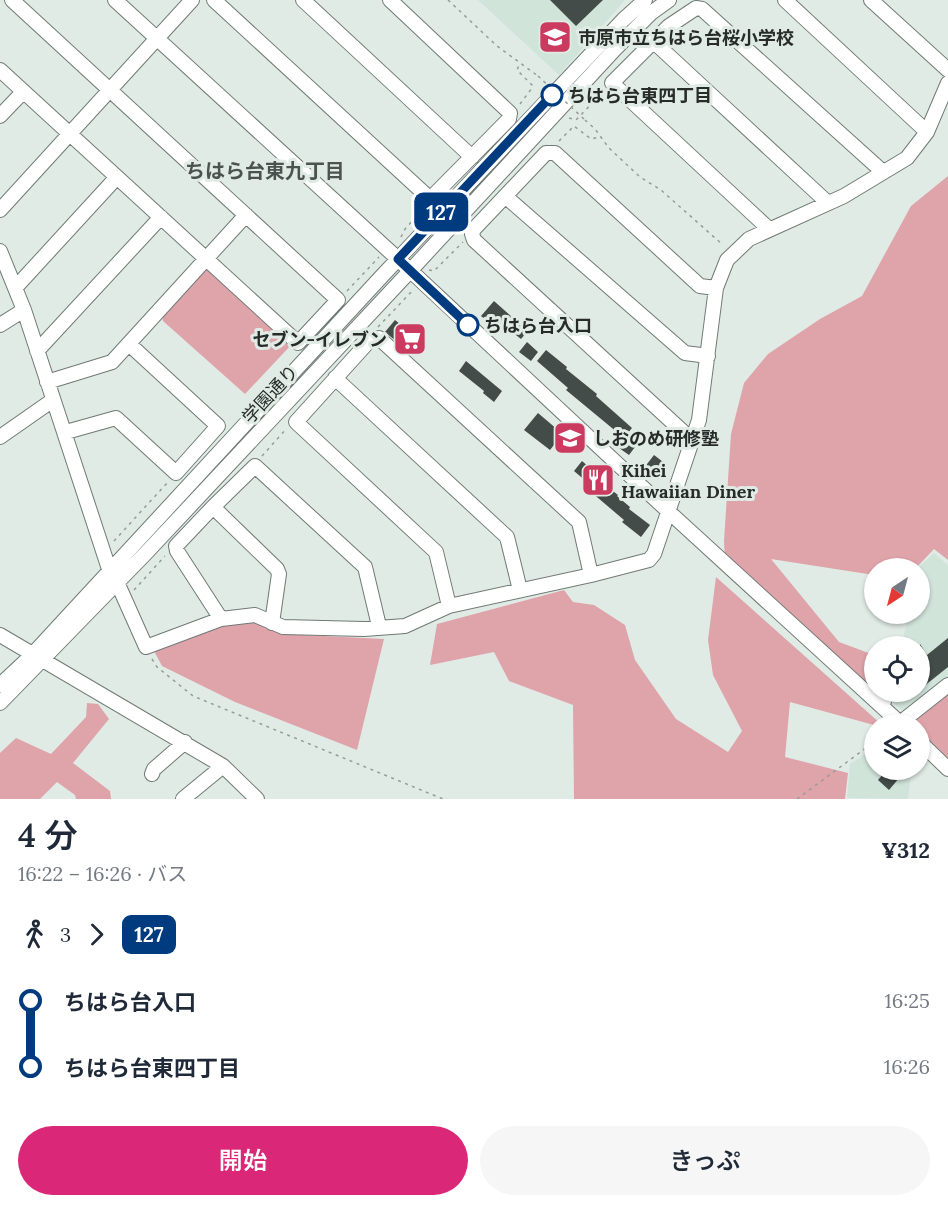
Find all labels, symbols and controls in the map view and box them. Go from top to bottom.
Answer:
school or university icon: 市原市立ちはら台桜小学校 [537,19,573,55]
place label: 市原市立ちはら台桜小学校 [578,26,794,49]
marker: ちはら台東四丁目 [541,84,563,106]
place label: ちはら台東四丁目 [568,84,712,107]
district label: ちはら台東九丁目 [185,158,345,183]
line badge: 127 [406,192,476,232]
text: 127 [426,199,456,226]
marker: ちはら台入口 [457,314,479,336]
place label: ちはら台入口 [484,314,592,337]
supermarket icon: セブン-イレブン [392,321,428,357]
place label: セブン-イレブン [253,328,387,351]
street label: 学園通り [237,360,303,428]
school or university icon: しおのめ研修塾 [552,420,588,456]
place label: しおのめ研修塾 [593,427,719,450]
place label: Kihei Hawaiian Diner [621,459,756,503]
restaurant icon: Kihei Hawaiian Diner [580,462,616,498]
north arrow [864,558,930,624]
map controls [864,558,930,780]
button: locate [864,636,930,702]
button: layers [864,714,930,780]
text: 4 分 [18,814,78,856]
text: ¥312 [881,836,930,864]
text: 16:22 – 16:26 · バス [18,861,187,886]
icon: walk [18,918,51,951]
icon: forward [80,918,113,951]
text: 127 [134,921,164,948]
text: 3 [60,922,71,947]
text: ちはら台入口 [64,988,196,1016]
text: 16:25 [885,988,930,1013]
text: ちはら台東四丁目 [64,1054,240,1082]
text: 16:26 [884,1054,930,1079]
button: 開始 [18,1126,468,1195]
button: きっぷ [480,1126,930,1195]

